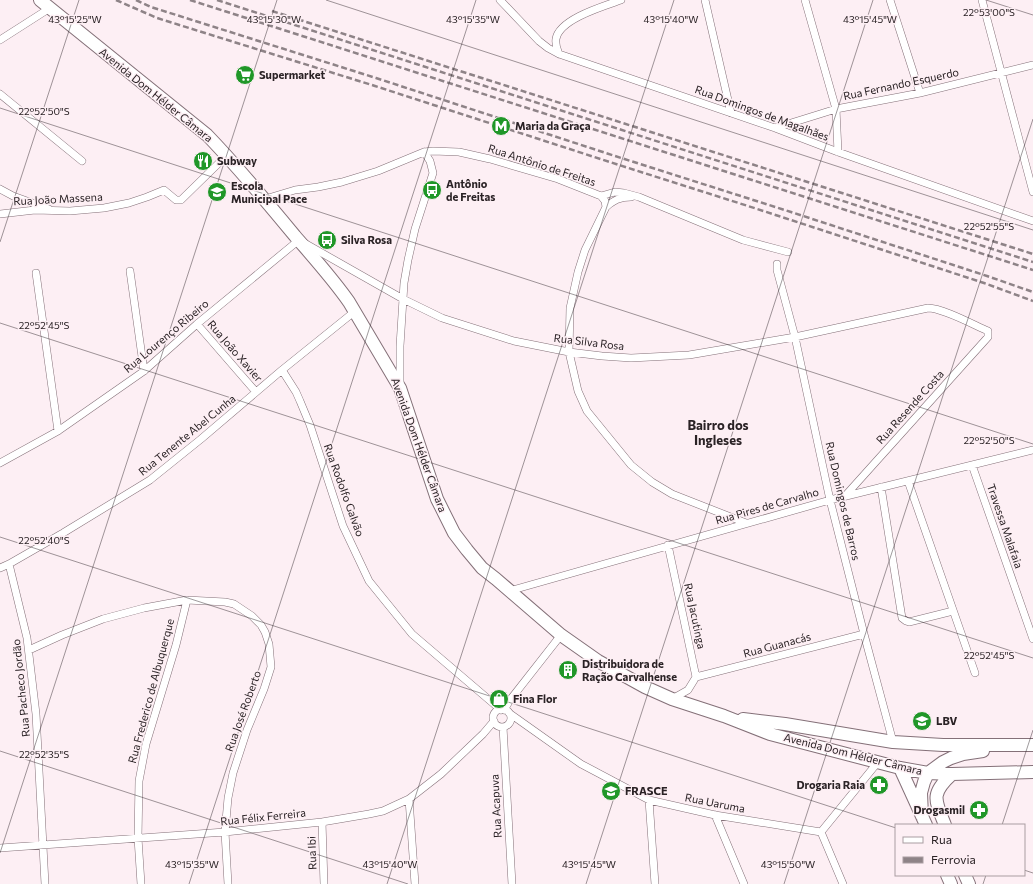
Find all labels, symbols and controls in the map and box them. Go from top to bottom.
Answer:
text: 22°53'00"S [963,6,1015,18]
text: 43°15'25"W [48,13,102,25]
text: 43°15'30"W [247,13,301,25]
text: 43°15'35"W [446,13,500,25]
text: 43°15'40"W [644,13,698,25]
text: 43°15'45"W [843,13,897,25]
street label: Avenida Dom Hélder Câmara [97,45,216,144]
supermarket icon: Supermarket [234,64,256,86]
street label: Rua Fernando Esquerdo [842,65,960,102]
place label: Supermarket [259,68,325,81]
street label: Rua Domingos de Magalhães [693,82,831,143]
text: 22°52'50"S [18,105,70,117]
metro station icon: Maria da Graça [490,115,512,137]
place label: Maria da Graça [515,119,591,132]
street label: Rua Antônio de Freitas [487,141,598,188]
restaurant icon: Subway [192,150,214,172]
place label: Subway [217,154,257,167]
place label: Antônio de Freitas [446,177,495,203]
place label: Escola Municipal Pace [231,179,307,205]
bus stop icon: Antônio de Freitas [421,179,443,201]
school or university icon: Escola Municipal Pace [206,181,228,203]
street label: Rua João Massena [13,190,103,208]
text: 22°52'55"S [964,220,1014,232]
bus stop icon: Silva Rosa [316,229,338,251]
place label: Silva Rosa [341,233,392,246]
street label: Rua Lourenço Ribeiro [121,296,211,375]
street label: Rua João Xavier [204,317,266,385]
text: 22°52'45"S [19,319,69,331]
street label: Rua Silva Rosa [553,331,625,352]
street label: Rua Resende Costa [873,367,946,446]
street label: Avenida Dom Hélder Câmara [389,376,450,514]
street label: Rua Tenente Abel Cunha [136,392,238,478]
district label: Bairro dos Ingleses [687,417,749,448]
text: 22°52'50"S [963,434,1015,446]
street label: Rua Domingos de Barros [824,440,863,561]
street label: Rua Rodolfo Galvão [322,442,367,538]
street label: Travessa Malafaia [985,482,1026,570]
street label: Rua Pires de Carvalho [714,484,821,527]
text: 22°52'40"S [18,534,70,546]
street label: Rua Jacutinga [681,582,709,650]
street label: Rua Frederico de Albuquerque [125,617,176,765]
street label: Rua Guanacás [742,629,812,660]
street label: Rua Pacheco Jordão [9,638,33,738]
text: 22°52'45"S [964,649,1014,661]
place label: Distribuidora de Ração Carvalhense [582,657,677,683]
building icon: Distribuidora de Ração Carvalhense [557,659,579,681]
street label: Rua José Roberto [222,668,264,753]
shop icon: Fina Flor [488,688,510,710]
place label: Fina Flor [513,692,558,705]
school or university icon: LBV [911,710,933,732]
place label: LBV [936,714,958,727]
street label: Avenida Dom Hélder Câmara [783,730,924,777]
text: 22°52'35"S [19,748,69,760]
street label: Rua Acapuva [487,774,504,838]
pharmacy icon: Drogaria Raia [868,774,890,796]
place label: Drogaria Raia [796,778,865,791]
school or university icon: FRASCE [600,780,622,802]
place label: FRASCE [625,784,668,797]
street label: Rua Uaruma [684,790,746,815]
pharmacy icon: Drogasmil [968,799,990,821]
place label: Drogasmil [913,803,965,816]
street label: Rua Félix Ferreira [220,806,306,827]
legend [895,824,1025,876]
text: Rua [931,832,952,846]
street label: Rua Ibi [304,836,319,870]
text: Ferrovia [931,852,976,866]
text: 43°15'35"W [165,858,219,870]
text: 43°15'40"W [363,858,417,870]
text: 43°15'45"W [562,858,616,870]
text: 43°15'50"W [761,858,815,870]

